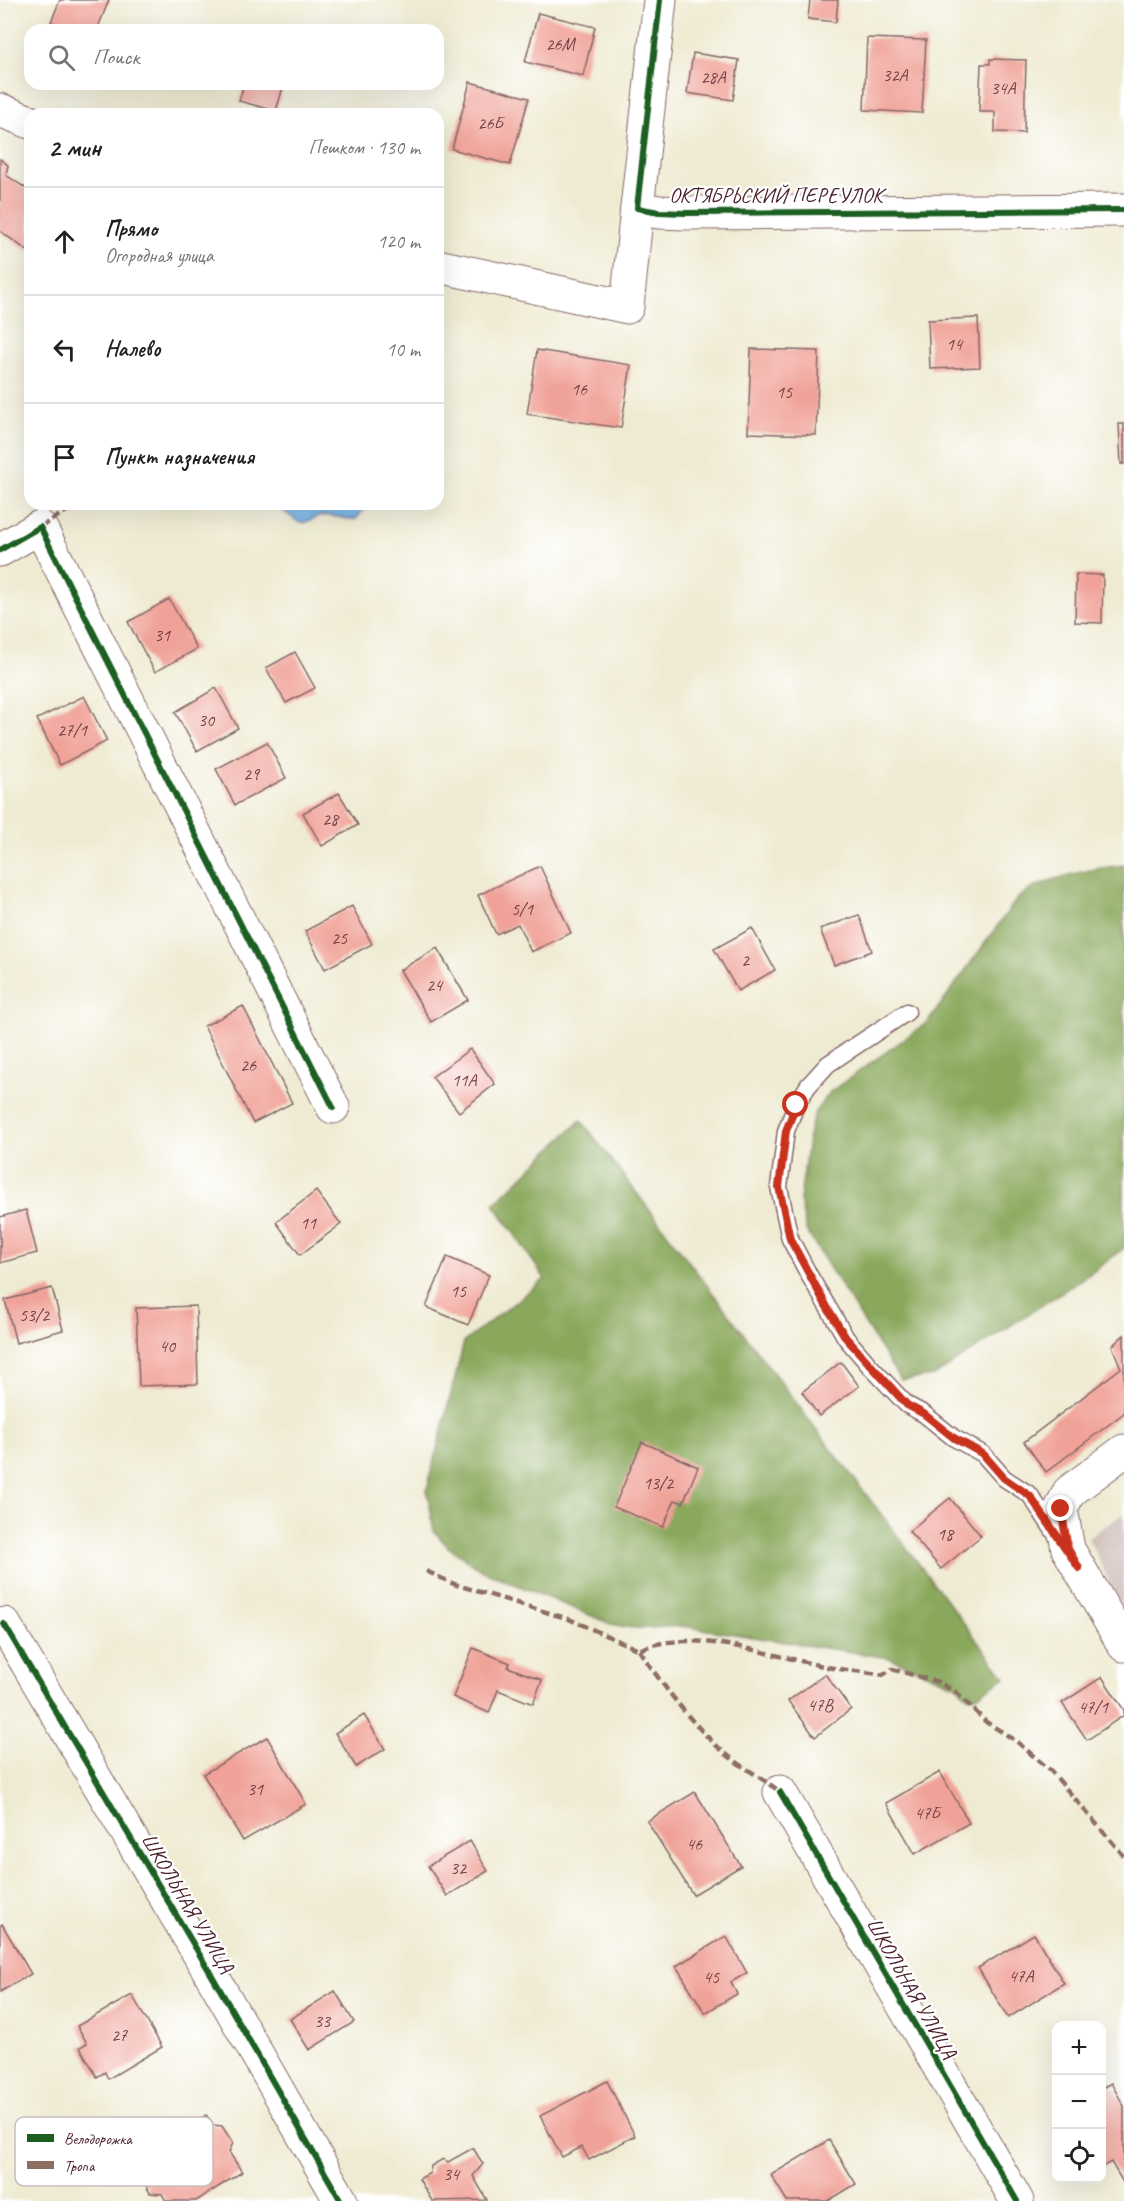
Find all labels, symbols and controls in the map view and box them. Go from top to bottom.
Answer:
search box [24,24,444,90]
house number: 26М [545,33,577,55]
icon: search [45,41,78,74]
text: Поиск [93,43,139,71]
house number: 32А [882,64,909,86]
house number: 28А [700,66,727,88]
house number: 34А [990,77,1017,99]
house number: 26Б [477,112,506,134]
text: 2 мин [48,131,101,164]
text: Пешком · 130 m [308,135,420,160]
street label: ОКТЯБРЬСКИЙ ПЕРЕУЛОК [669,182,887,208]
text: Прямо [105,215,157,243]
icon: ahead [48,225,81,258]
text: 120 m [377,229,420,254]
text: Огородная улица [105,243,214,268]
icon: left [48,333,81,366]
house number: 14 [946,333,964,355]
text: Налево [105,335,161,363]
text: 10 m [386,337,420,362]
house number: 16 [571,378,588,400]
house number: 15 [776,381,793,403]
icon: arrive [48,441,81,474]
text: Пункт назначения [105,443,254,471]
house number: 31 [154,624,171,646]
house number: 30 [198,709,216,731]
house number: 27/1 [57,719,88,741]
house number: 29 [243,763,261,785]
house number: 28 [322,808,340,830]
house number: 5/1 [511,898,534,920]
house number: 25 [331,927,348,949]
house number: 2 [741,949,751,971]
house number: 24 [426,974,444,996]
house number: 26 [240,1054,257,1076]
house number: 11А [451,1069,478,1091]
route start [782,1091,808,1117]
house number: 11 [300,1212,317,1234]
house number: 15 [450,1280,467,1302]
house number: 53/2 [19,1304,51,1326]
house number: 40 [159,1335,177,1357]
house number: 13/2 [643,1472,675,1494]
route end [1047,1495,1073,1521]
house number: 18 [937,1523,955,1545]
house number: 47В [807,1694,834,1716]
house number: 47/1 [1078,1696,1109,1718]
house number: 31 [247,1778,264,1800]
house number: 47Б [914,1802,943,1824]
street label: ШКОЛЬНАЯ УЛИЦА [136,1828,240,1978]
house number: 46 [686,1833,703,1855]
house number: 32 [450,1857,468,1879]
street label: ШКОЛЬНАЯ УЛИЦА [861,1913,963,2064]
house number: 47А [1008,1965,1035,1987]
house number: 45 [703,1966,720,1988]
house number: 33 [314,2010,332,2032]
map controls [1052,2021,1106,2183]
button: + [1052,2021,1106,2075]
house number: 27 [111,2024,128,2046]
button: − [1052,2075,1106,2129]
legend [15,2117,213,2186]
text: Велодорожка [64,2129,133,2149]
button: locate [1052,2129,1106,2183]
text: Тропа [64,2156,96,2176]
house number: 34 [443,2163,461,2185]

